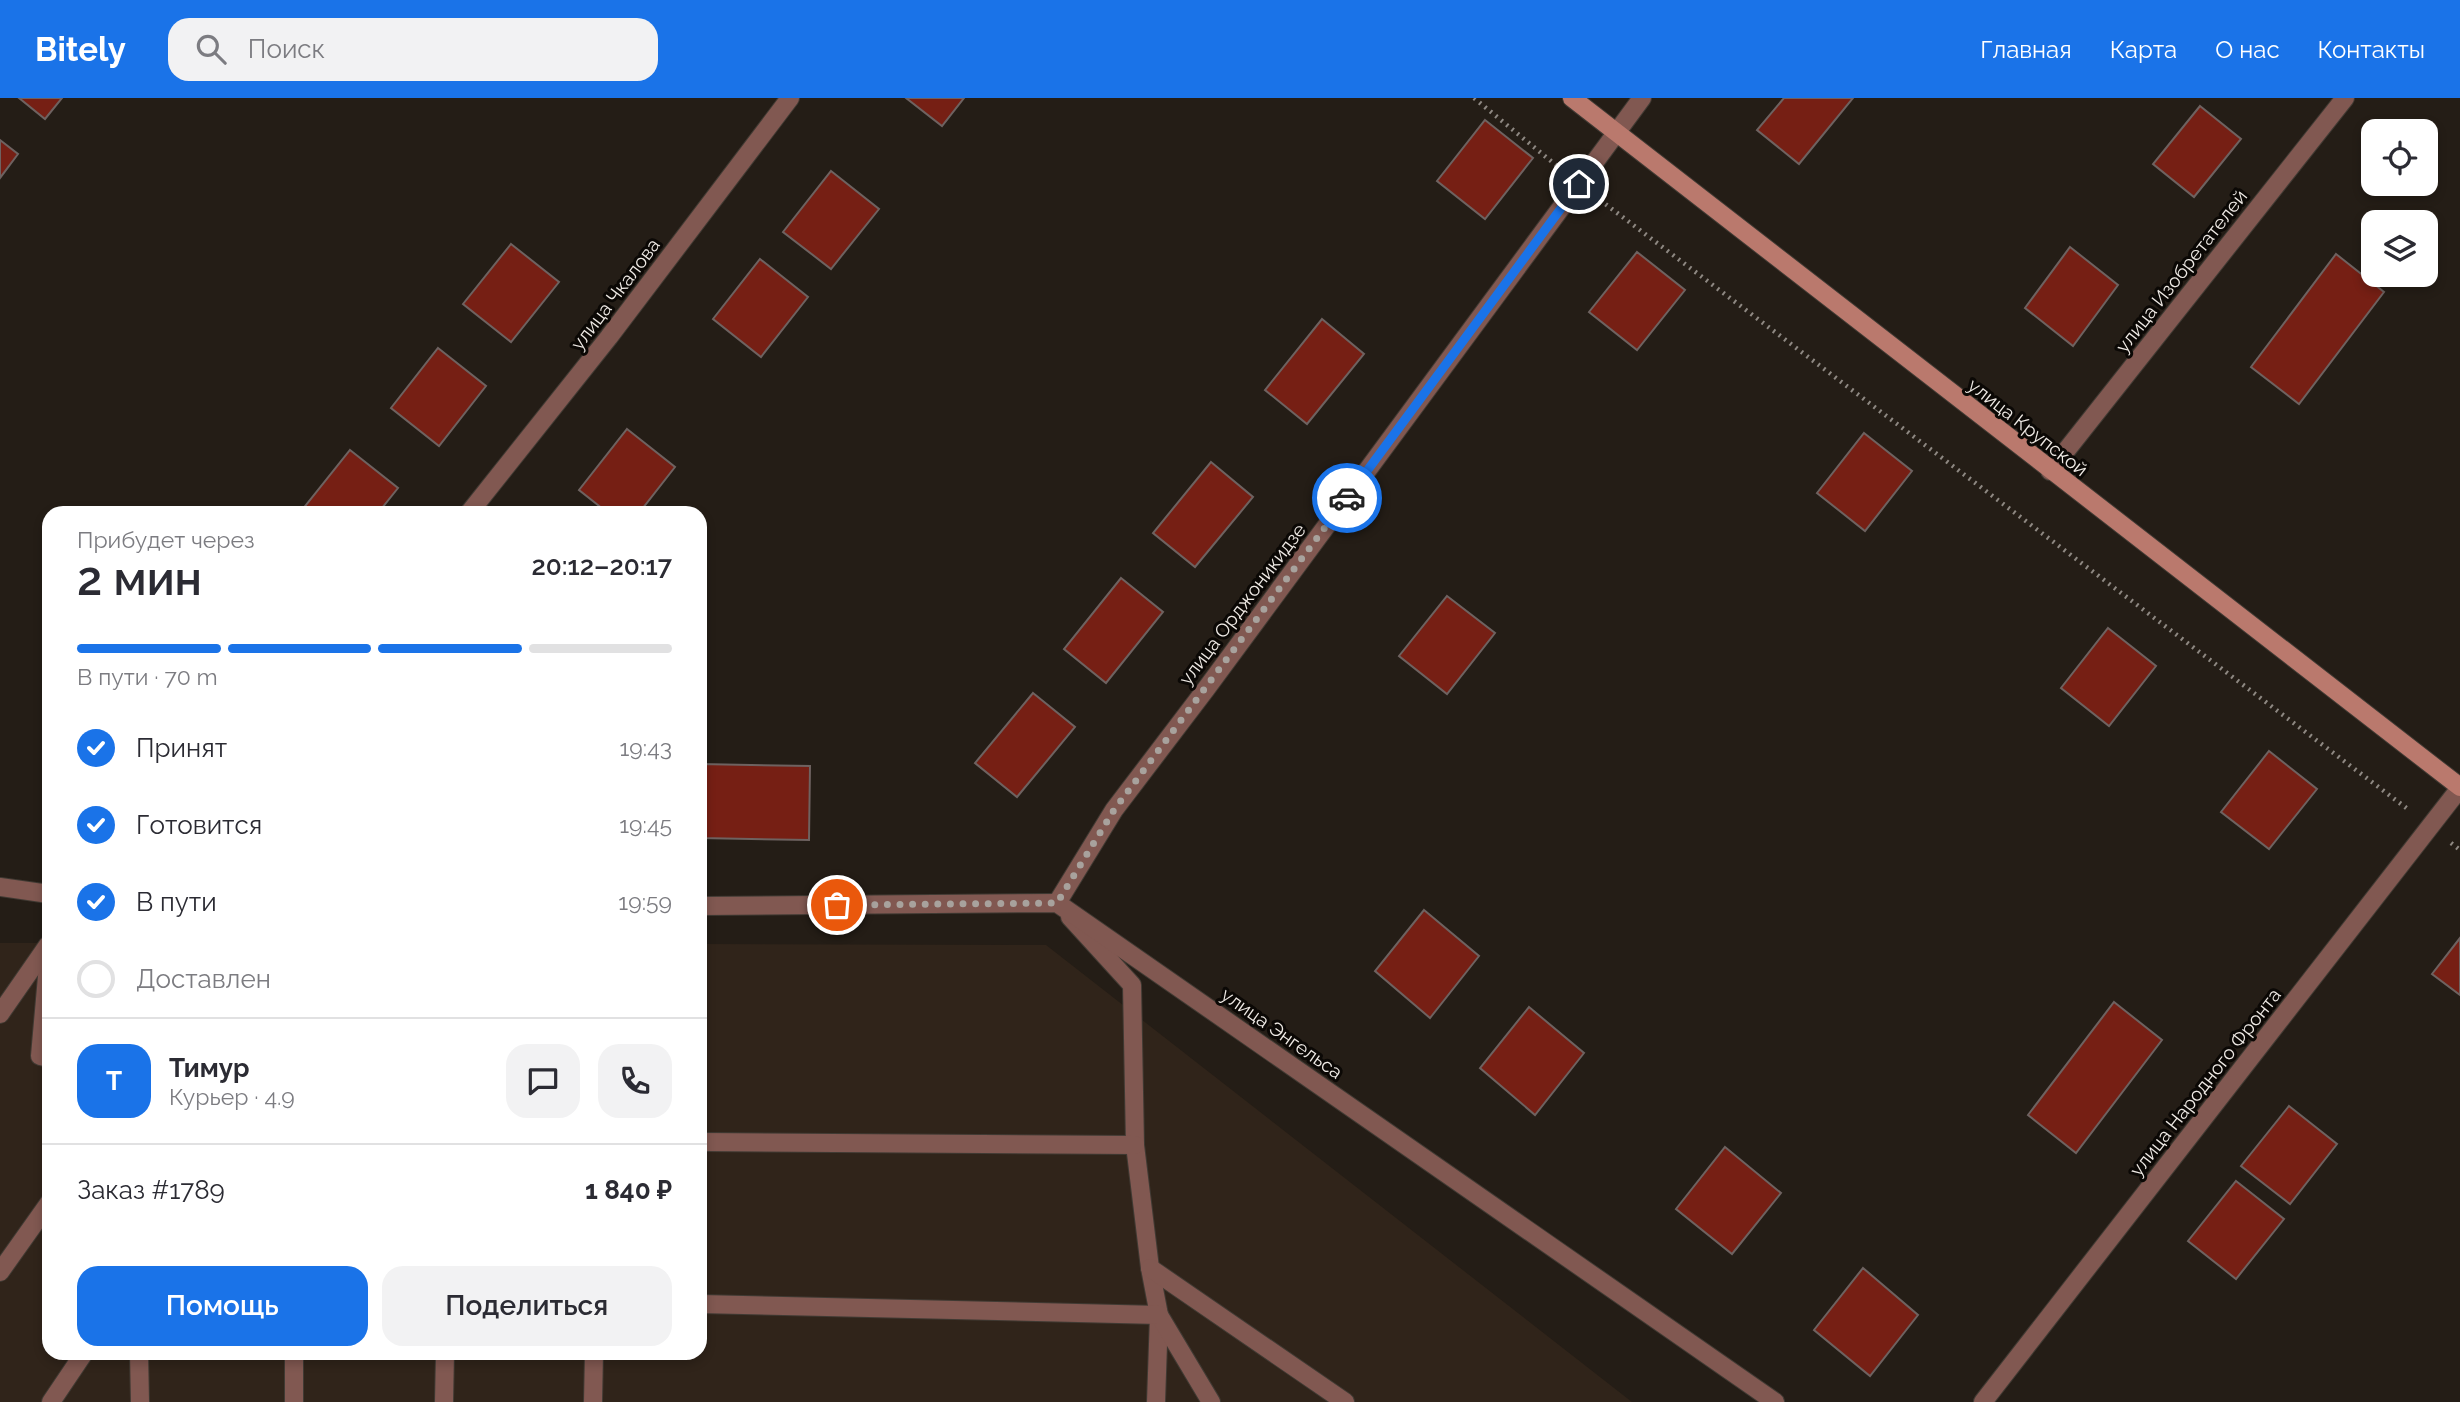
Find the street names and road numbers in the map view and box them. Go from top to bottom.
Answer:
street label: улица Изобретателей [2111,185,2251,357]
street label: улица Чкалова [566,234,664,354]
street label: улица Крупской [1964,374,2092,480]
street label: улица Орджоникидзе [1174,519,1310,689]
street label: улица Энгельса [1217,983,1347,1083]
street label: улица Народного Фронта [2125,984,2285,1180]

